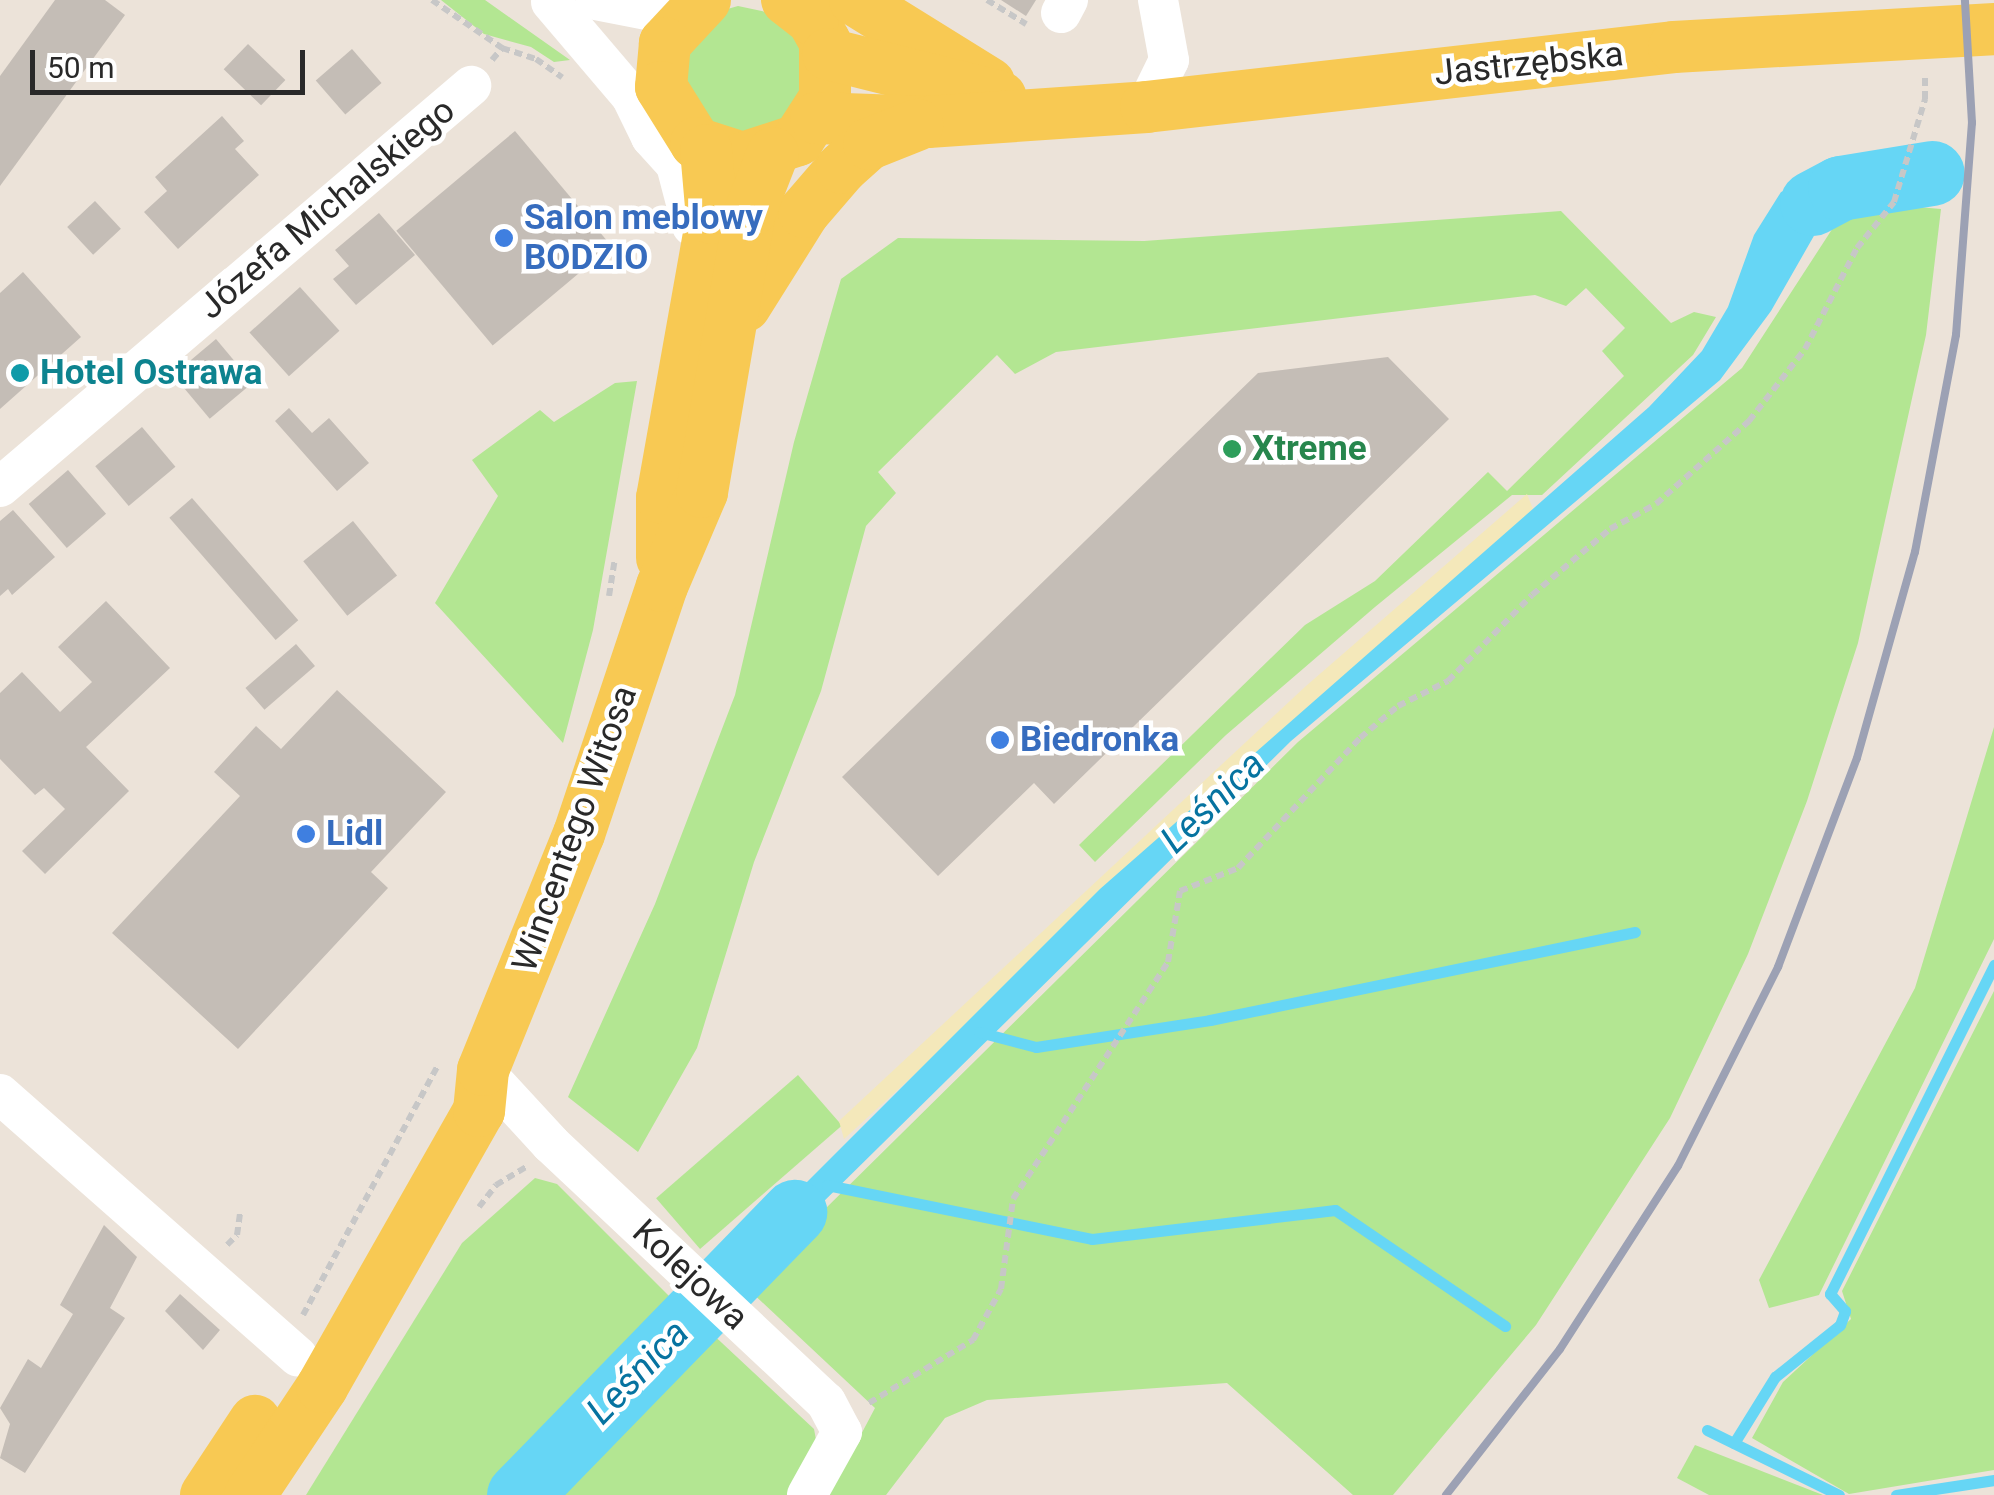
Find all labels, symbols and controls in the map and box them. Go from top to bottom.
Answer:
scale bar [35,30,310,92]
street label: Jastrzębska [1432,33,1626,95]
text: 50 m [47,50,114,85]
street label: Józefa Michalskiego [190,90,464,328]
place label: Salon meblowy BODZIO [524,197,763,279]
marker: Salon meblowy BODZIO [493,227,515,249]
place label: Hotel Ostrawa [40,352,263,394]
marker: Hotel Ostrawa [9,362,31,384]
place label: Xtreme [1252,428,1367,470]
marker: Xtreme [1221,438,1243,460]
street label: Wincentego Witosa [504,680,646,978]
place label: Biedronka [1020,719,1179,761]
marker: Biedronka [989,729,1011,751]
water label: Leśnica [1151,741,1275,863]
place label: Lidl [326,813,383,855]
marker: Lidl [295,823,317,845]
street label: Kolejowa [624,1211,756,1339]
water label: Leśnica [577,1310,699,1434]

